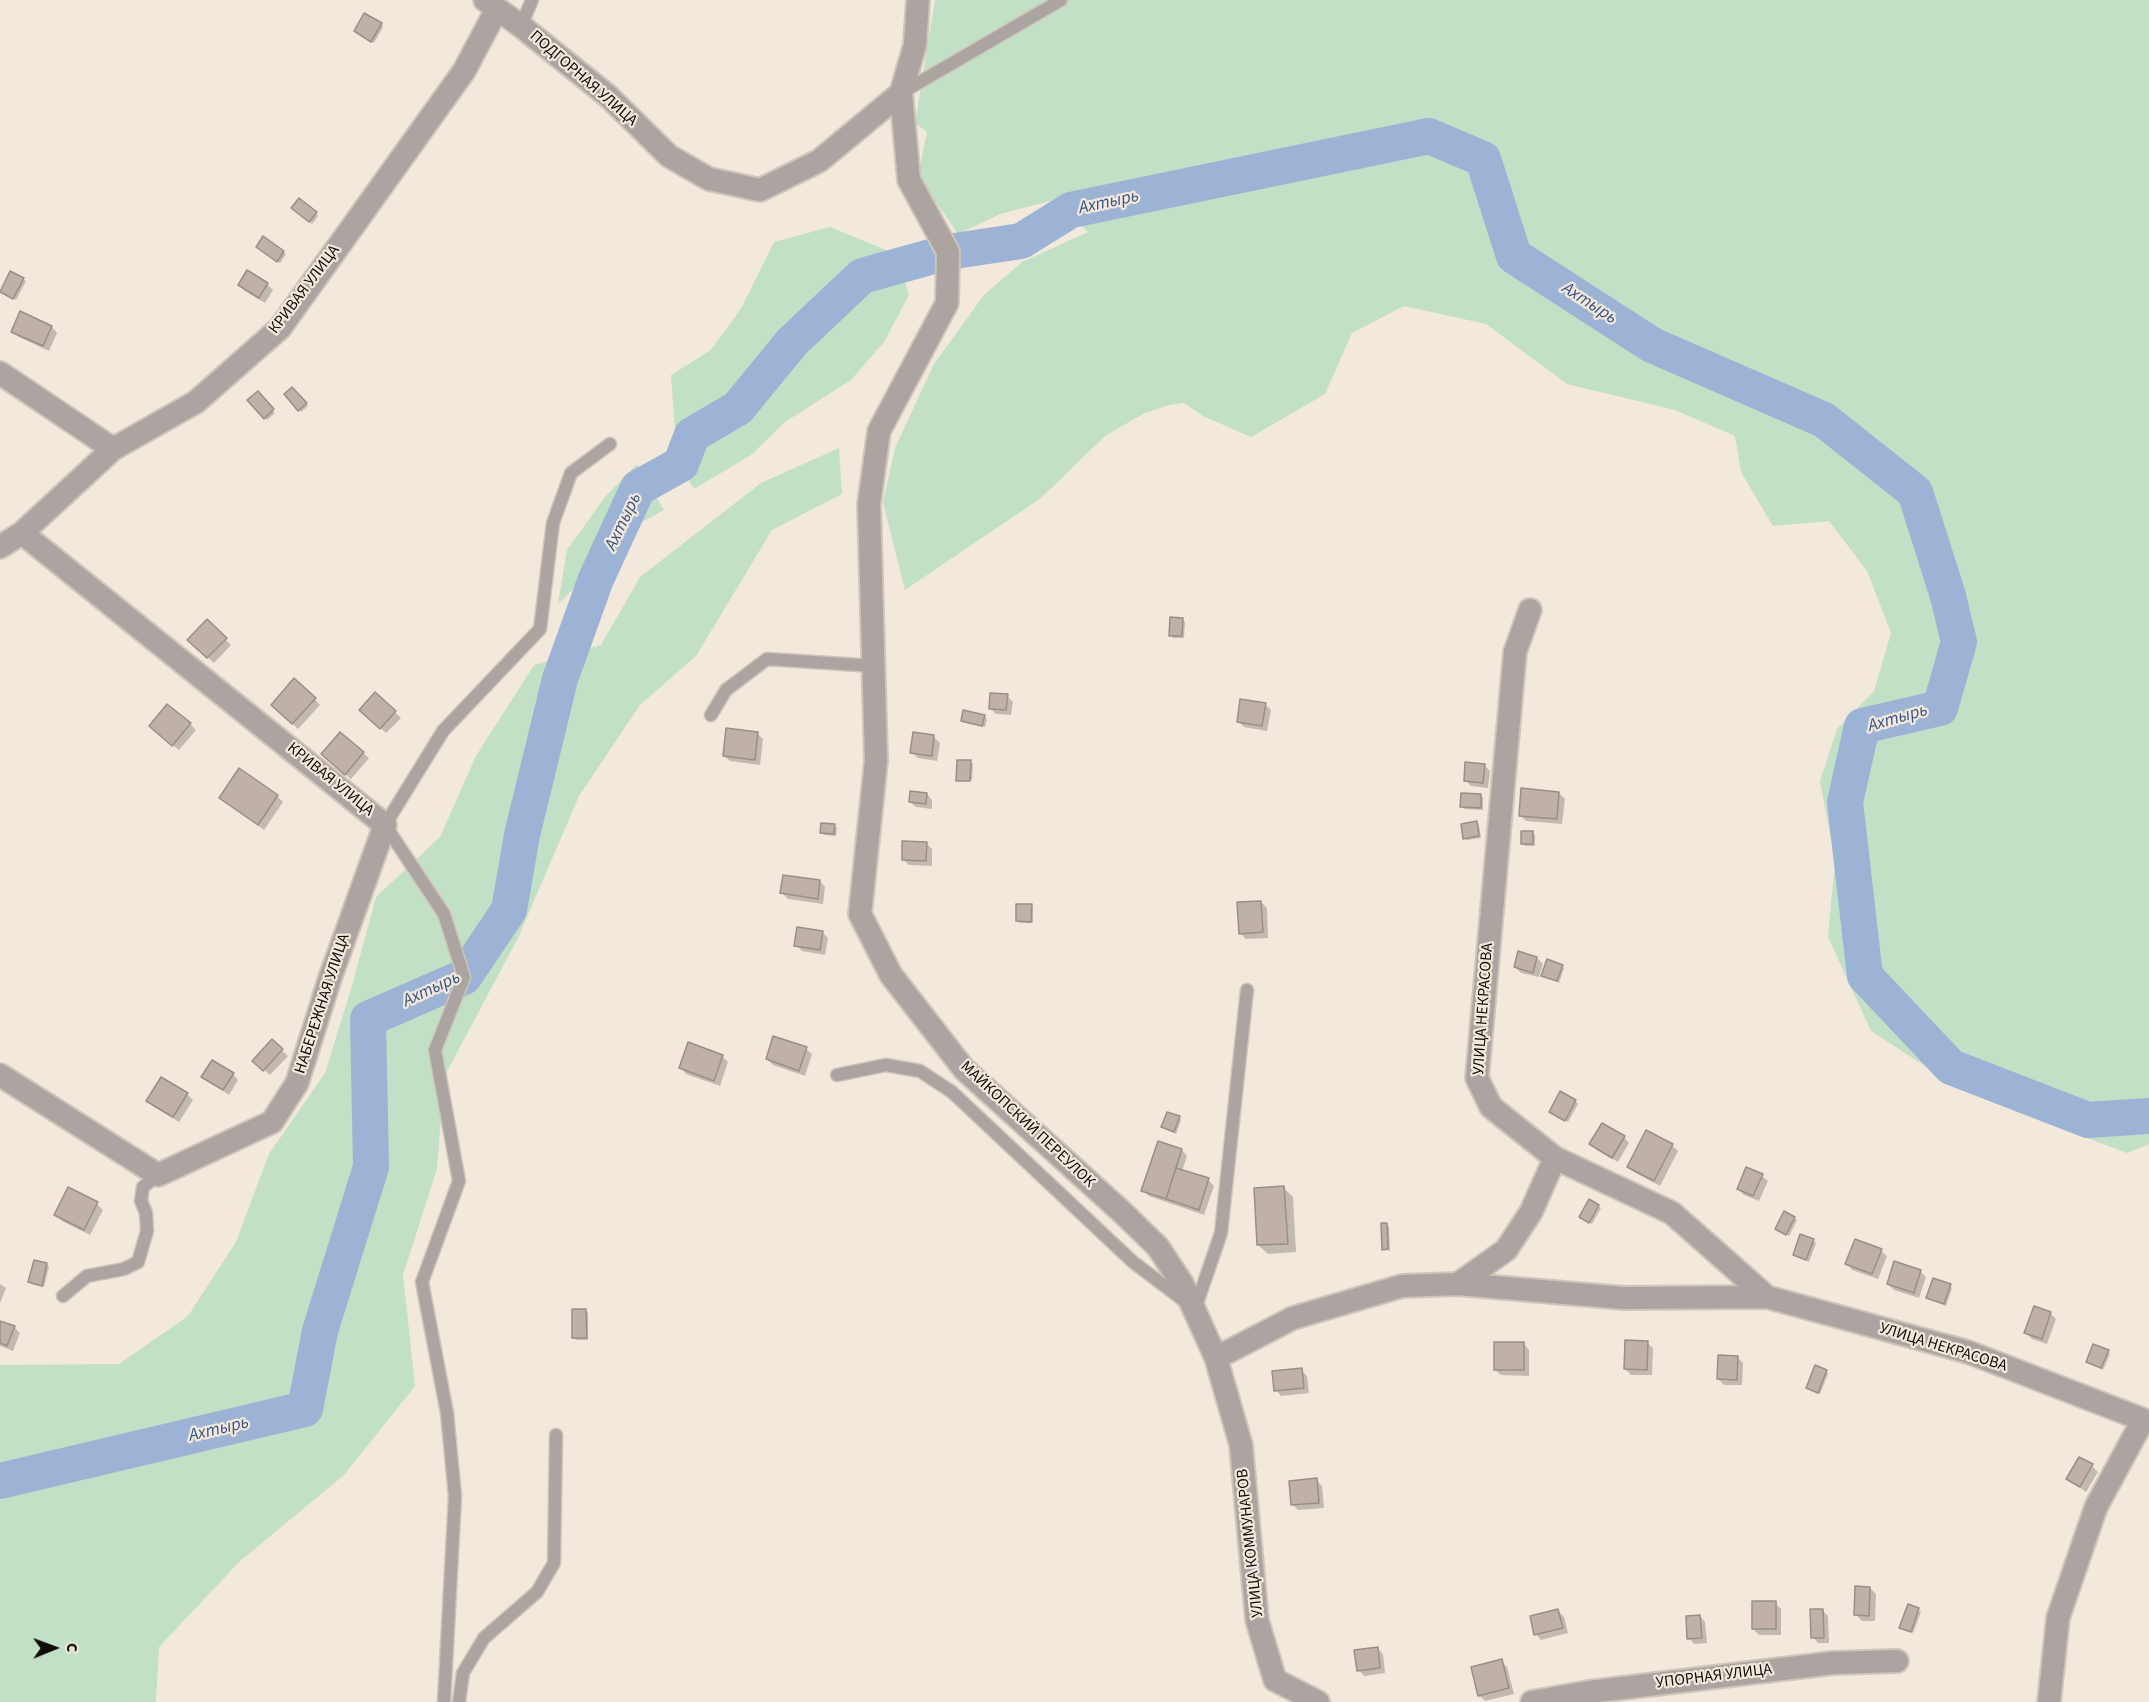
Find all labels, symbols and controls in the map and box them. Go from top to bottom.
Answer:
street label: ПОДГОРНАЯ УЛИЦА [525,27,641,131]
water label: Ахтырь [1077,186,1141,220]
street label: КРИВАЯ УЛИЦА [265,242,345,338]
water label: Ахтырь [1558,278,1620,330]
water label: Ахтырь [601,490,647,554]
water label: Ахтырь [1866,700,1930,738]
street label: КРИВАЯ УЛИЦА [283,739,377,821]
street label: НАБЕРЕЖНАЯ УЛИЦА [291,932,355,1076]
street label: УЛИЦА НЕКРАСОВА [1470,942,1498,1076]
water label: Ахтырь [400,967,464,1013]
street label: МАЙКОПСКИЙ ПЕРЕУЛОК [956,1058,1098,1192]
street label: УЛИЦА НЕКРАСОВА [1877,1319,2009,1377]
water label: Ахтырь [187,1413,251,1447]
street label: УЛИЦА КОММУНАРОВ [1234,1468,1268,1618]
north arrow [24,1618,84,1678]
text: С [61,1643,83,1653]
street label: УПОРНАЯ УЛИЦА [1655,1660,1773,1694]

